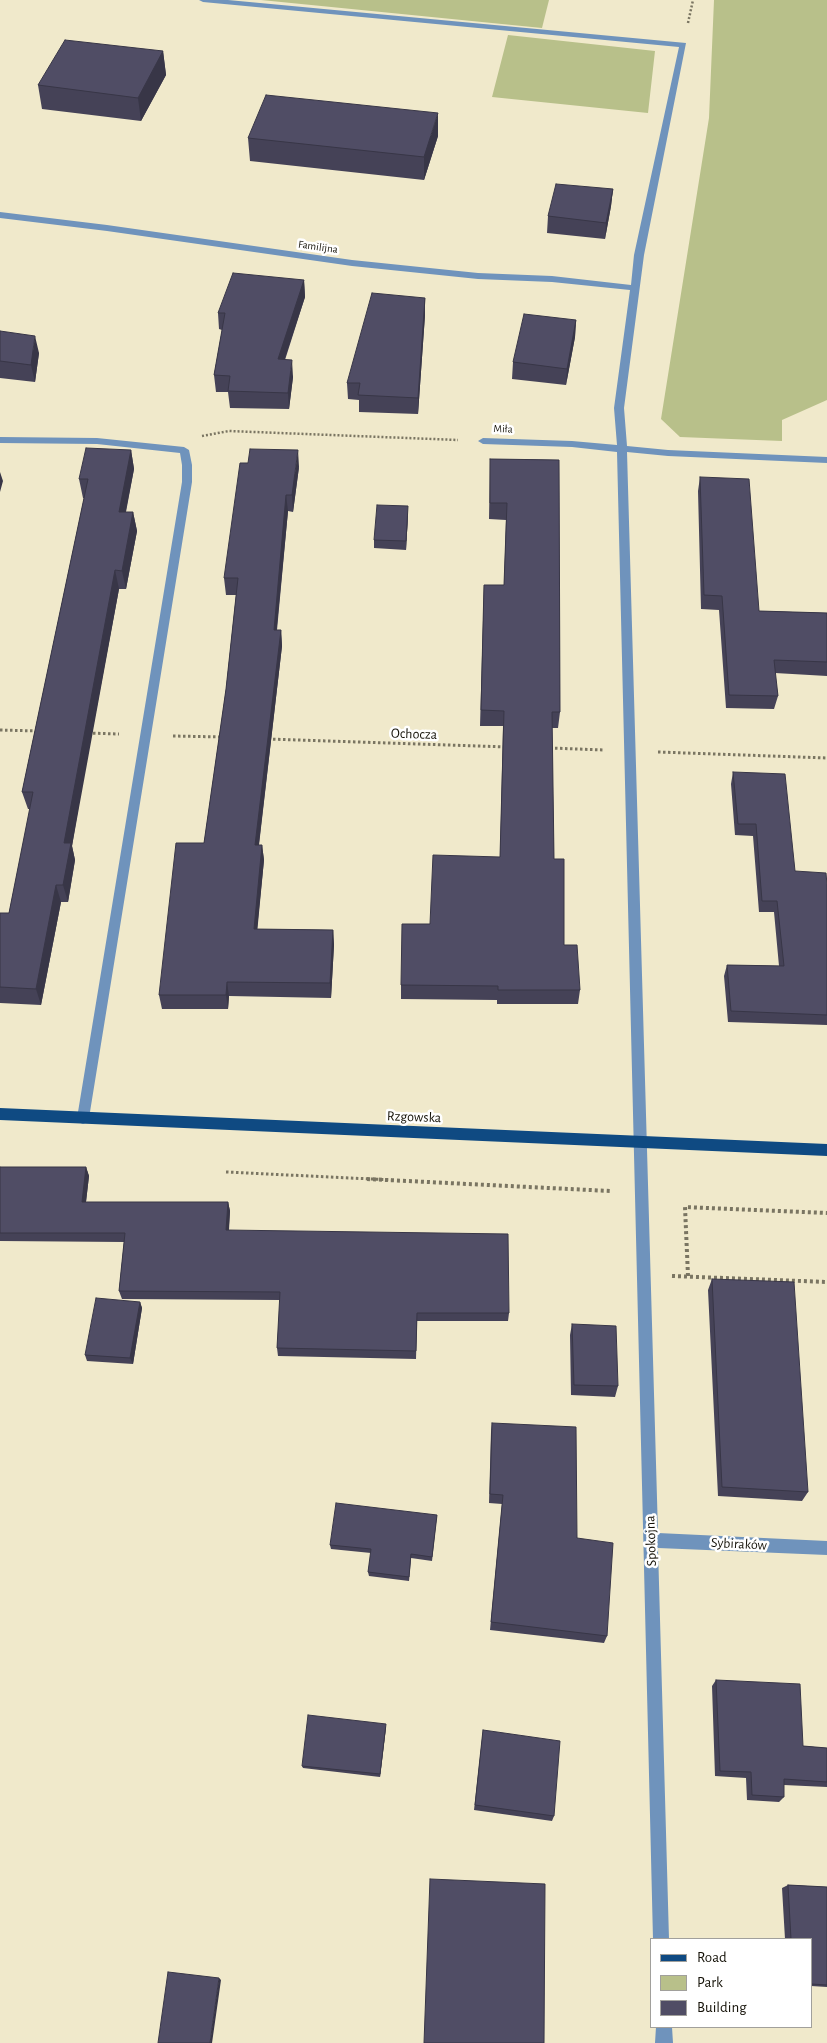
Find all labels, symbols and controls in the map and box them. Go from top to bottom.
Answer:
street label: Familijna [297,238,339,256]
street label: Miła [493,422,513,436]
street label: Ochocza [391,725,437,743]
street label: Rzgowska [387,1108,441,1126]
street label: Spokojna [642,1515,660,1567]
street label: Sybiraków [711,1534,767,1554]
legend [650,1938,812,2028]
text: Road [697,1950,727,1965]
text: Park [697,1975,723,1990]
text: Building [697,2000,747,2015]

